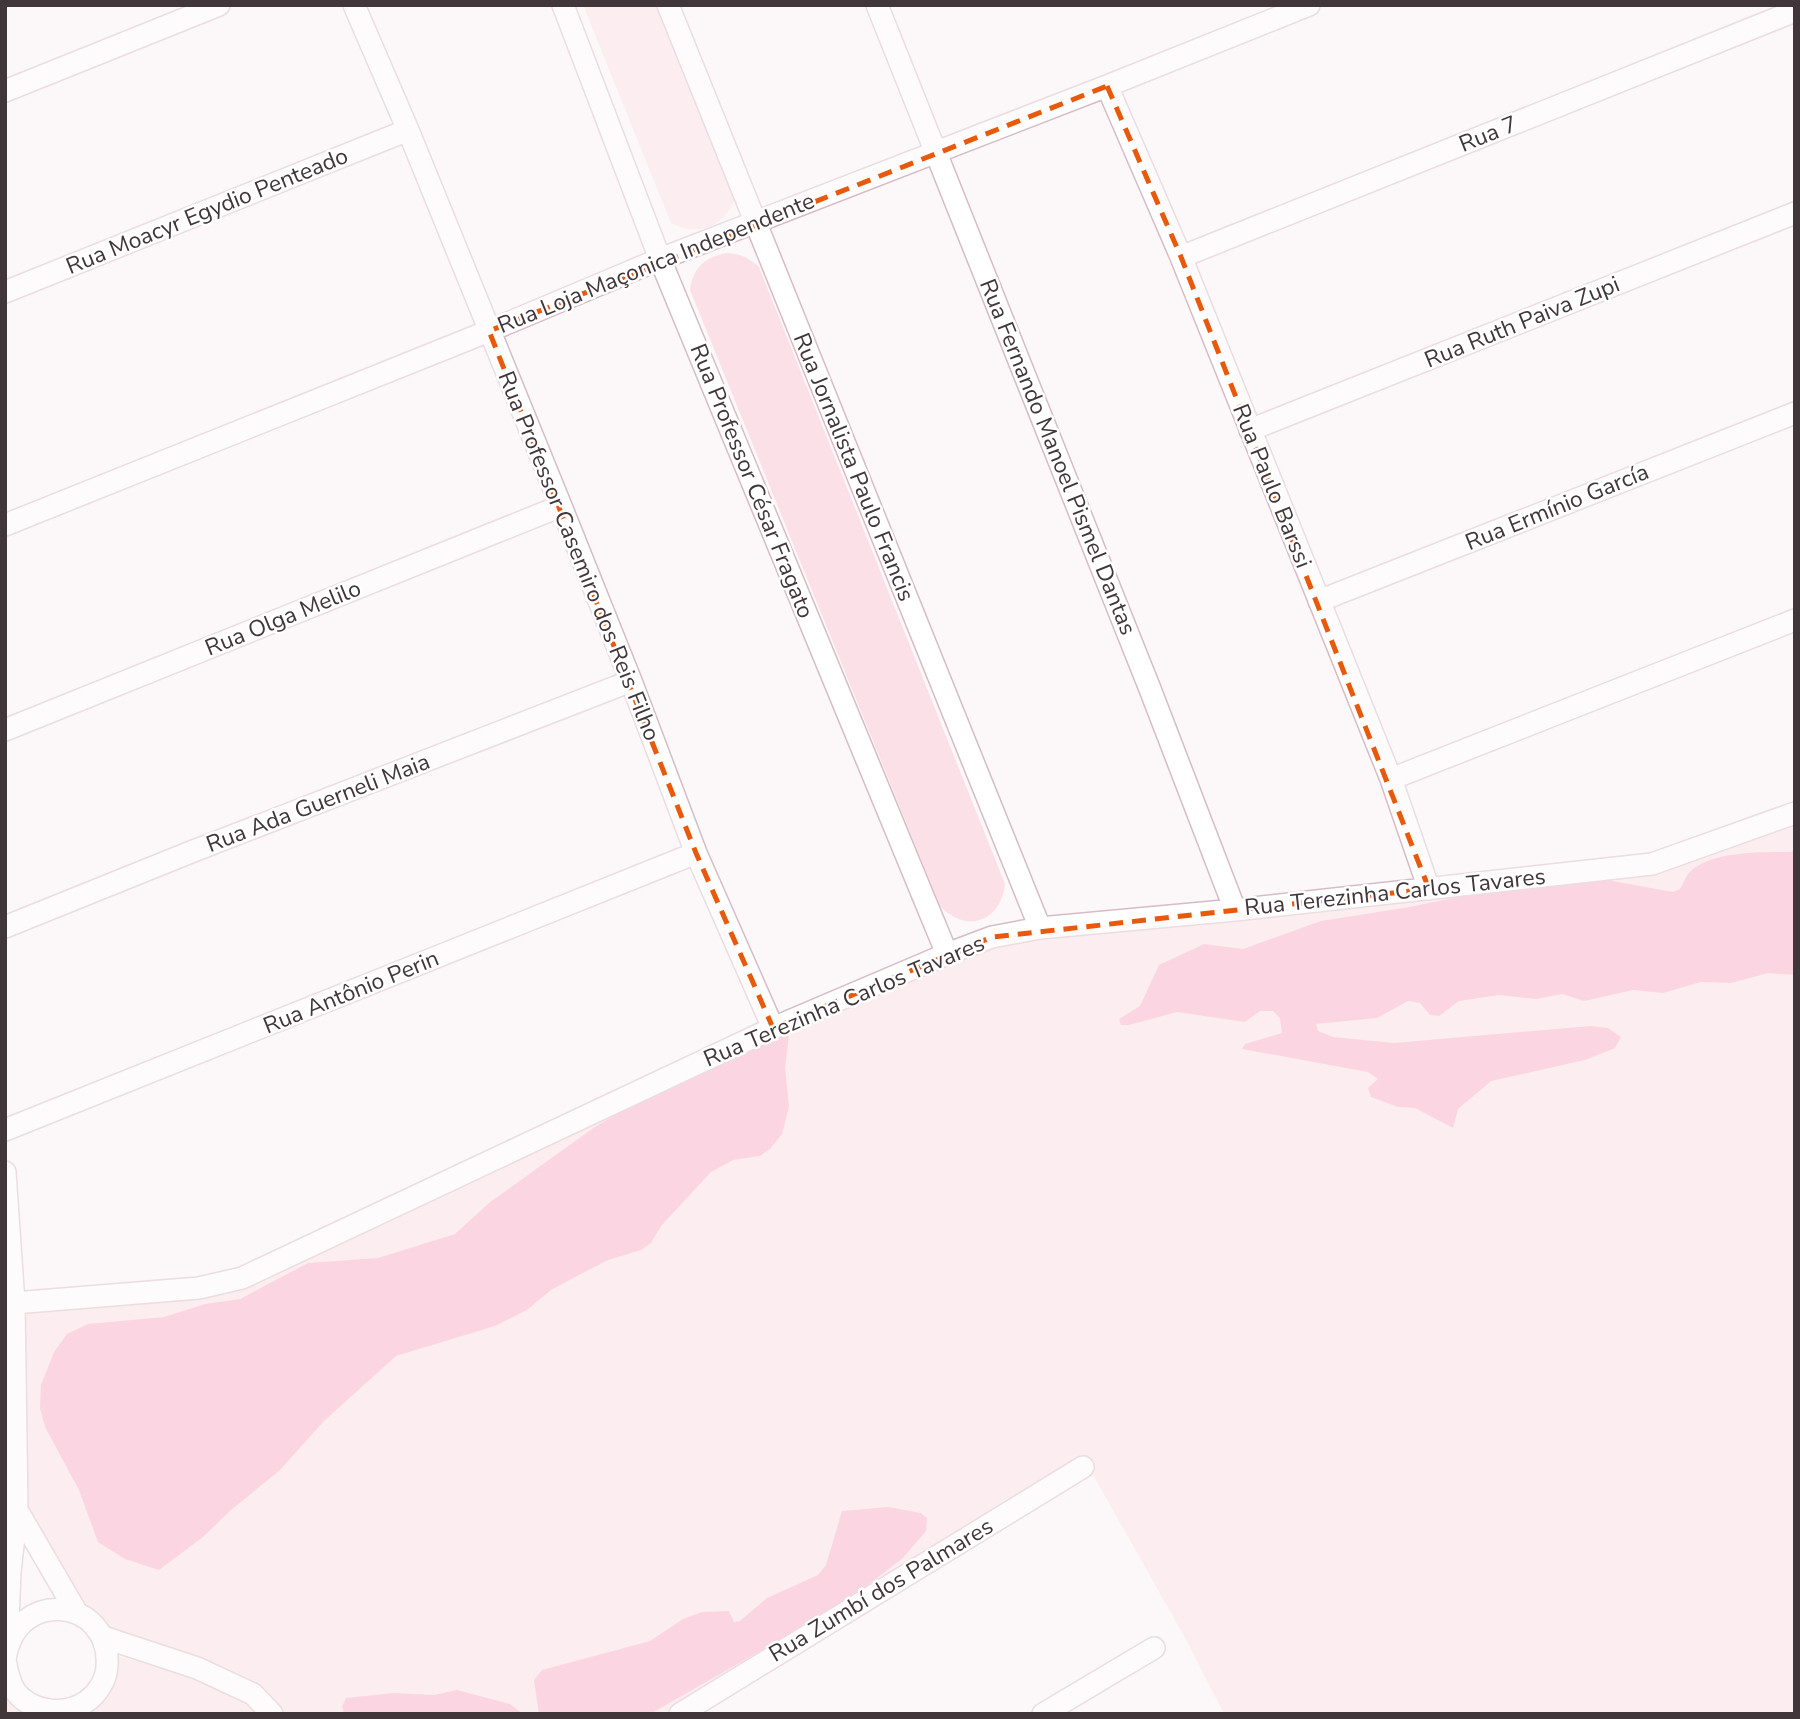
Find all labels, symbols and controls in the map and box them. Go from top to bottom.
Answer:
street label: Rua 7 [1454,108,1522,160]
street label: Rua Moacyr Egydio Penteado [61,140,353,282]
street label: Rua Loja Maçonica Independente [493,185,819,341]
street label: Rua Ruth Paiva Zupi [1420,269,1624,375]
street label: Rua Fernando Manoel Pismel Dantas [972,274,1144,640]
street label: Rua Jornalista Paulo Francis [786,328,922,606]
street label: Rua Professor César Fragato [683,339,821,623]
street label: Rua Professor Casemiro dos Reis Filho [490,367,668,745]
street label: Rua Paulo Barssi [1225,399,1319,573]
street label: Rua Ermínio García [1461,456,1653,558]
street label: Rua Olga Melilo [200,573,366,663]
street label: Rua Ada Guerneli Maia [202,746,434,860]
street label: Rua Terezinha Carlos Tavares [1243,861,1547,923]
street label: Rua Terezinha Carlos Tavares [699,928,989,1074]
street label: Rua Antônio Perin [259,943,443,1041]
street label: Rua Zumbí dos Palmares [763,1511,999,1669]

